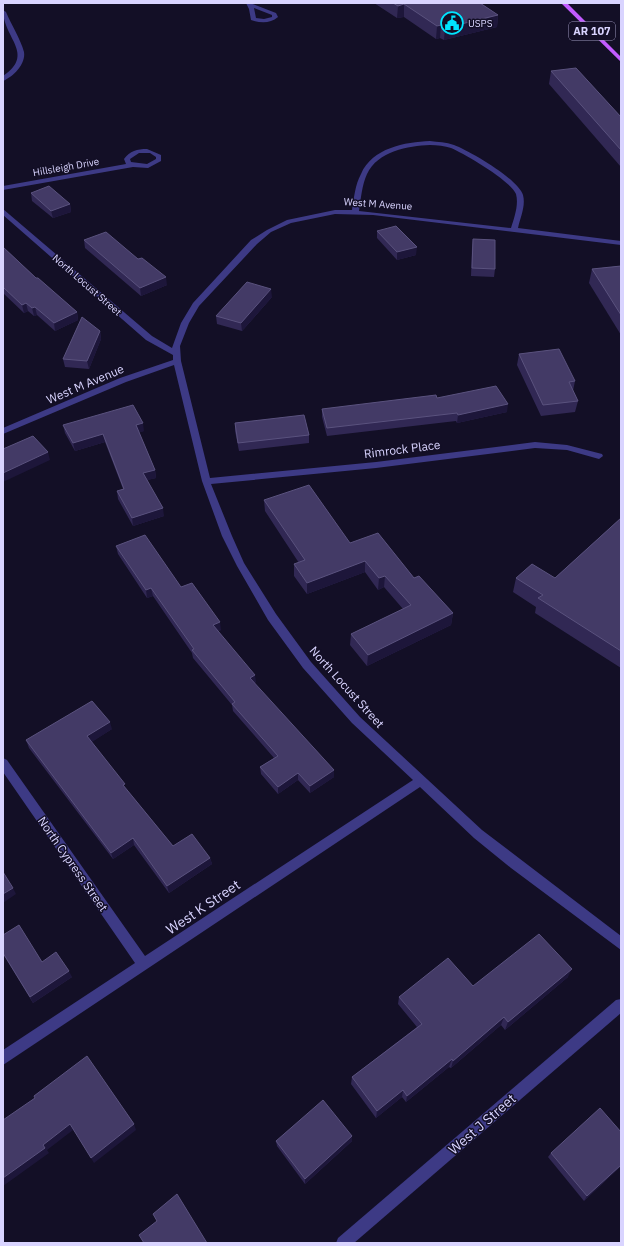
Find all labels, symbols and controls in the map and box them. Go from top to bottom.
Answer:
public building icon: USPS [439,10,465,36]
place label: USPS [468,17,493,30]
road number: AR 107 [569,22,615,40]
street label: Hillsleigh Drive [32,155,101,179]
street label: West M Avenue [343,195,413,213]
street label: North Locust Street [50,251,125,319]
street label: West M Avenue [44,361,126,407]
street label: Rimrock Place [363,437,441,461]
street label: North Locust Street [306,643,388,731]
street label: North Cypress Street [35,814,111,914]
street label: West K Street [163,876,244,938]
street label: West J Street [444,1090,520,1158]

